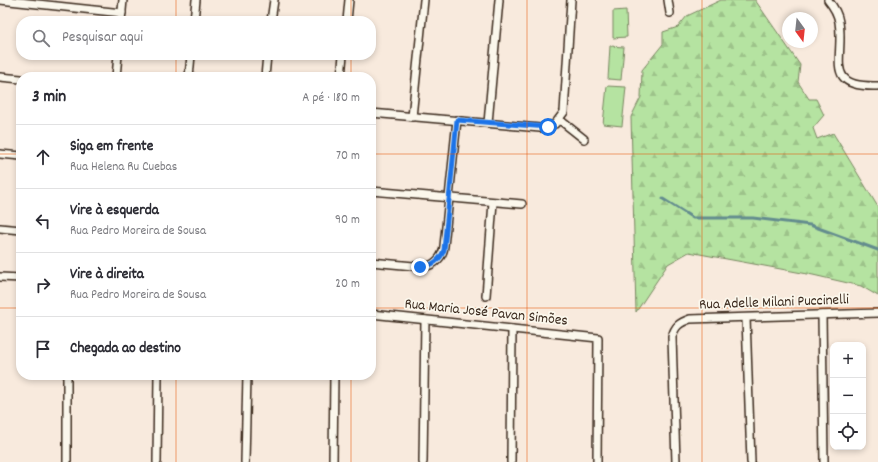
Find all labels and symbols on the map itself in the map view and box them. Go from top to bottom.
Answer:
north arrow [782,12,818,48]
route start [539,118,557,136]
route end [411,258,429,276]
street label: Rua Adelle Milani Puccinelli [699,289,850,317]
street label: Rua Maria José Pavan Simões [403,293,569,333]

